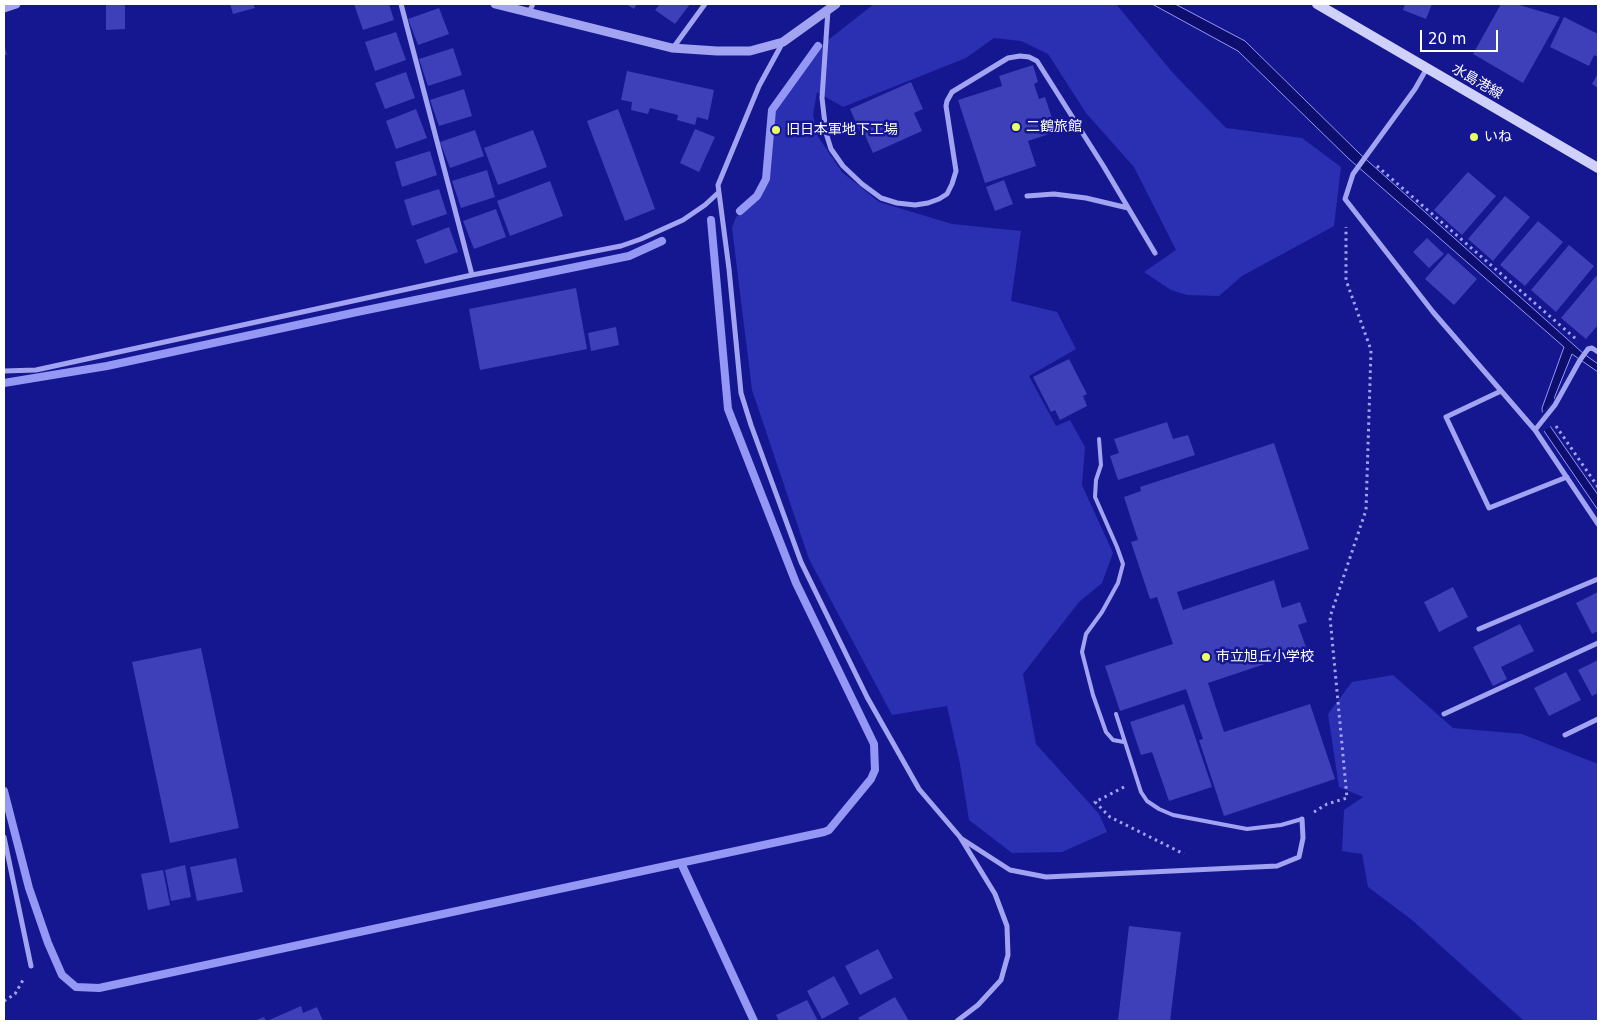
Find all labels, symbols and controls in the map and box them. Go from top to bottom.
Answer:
scale bar [1422,20,1500,52]
text: 20 m [1428,30,1466,48]
street label: 水島港線 [1449,61,1505,103]
place label: 二鶴旅館 [1026,119,1082,135]
marker: 二鶴旅館 [1010,121,1022,133]
place label: 旧日本軍地下工場 [786,122,898,138]
marker: 旧日本軍地下工場 [770,124,782,136]
place label: いね [1484,129,1512,145]
marker: いね [1468,131,1480,143]
place label: 市立旭丘小学校 [1216,649,1314,665]
marker: 市立旭丘小学校 [1200,651,1212,663]

